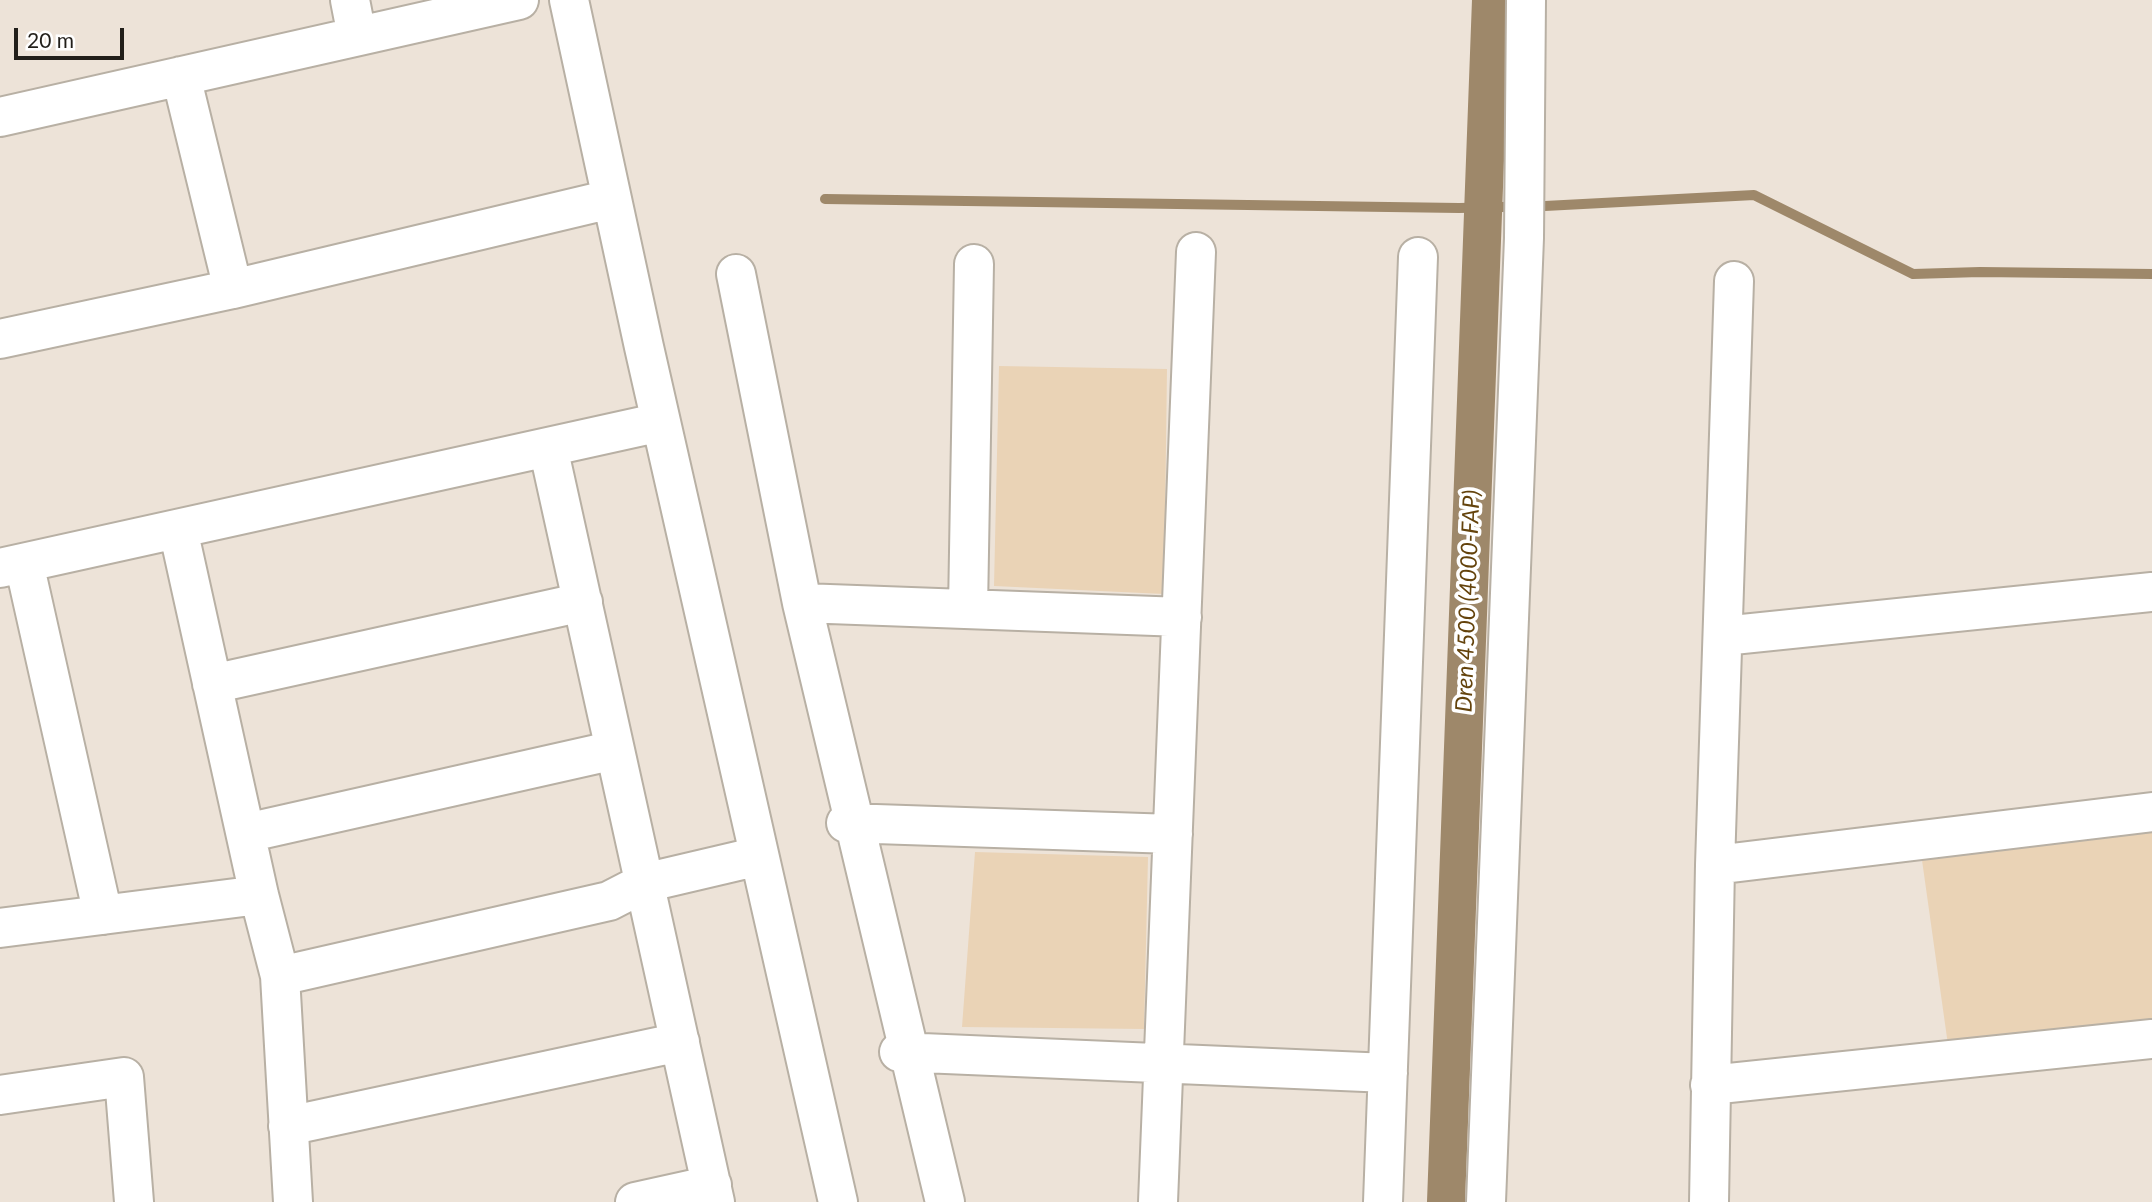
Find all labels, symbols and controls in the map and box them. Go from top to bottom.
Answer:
scale bar [18,14,128,58]
text: 20 m [27,27,74,52]
water label: Dren 4500 (4000-FAP) [1450,489,1486,713]

